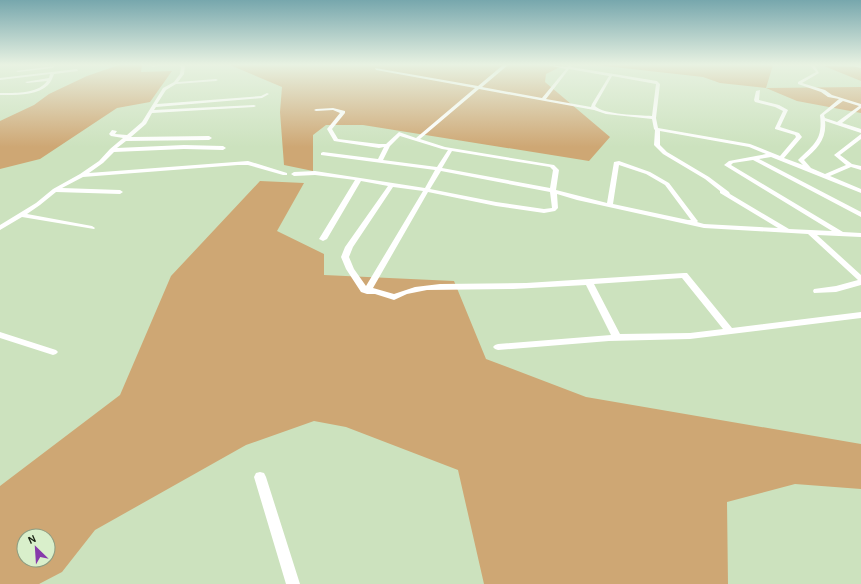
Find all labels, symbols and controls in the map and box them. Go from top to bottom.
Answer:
north arrow [16,528,56,568]
text: N [26,533,38,546]

